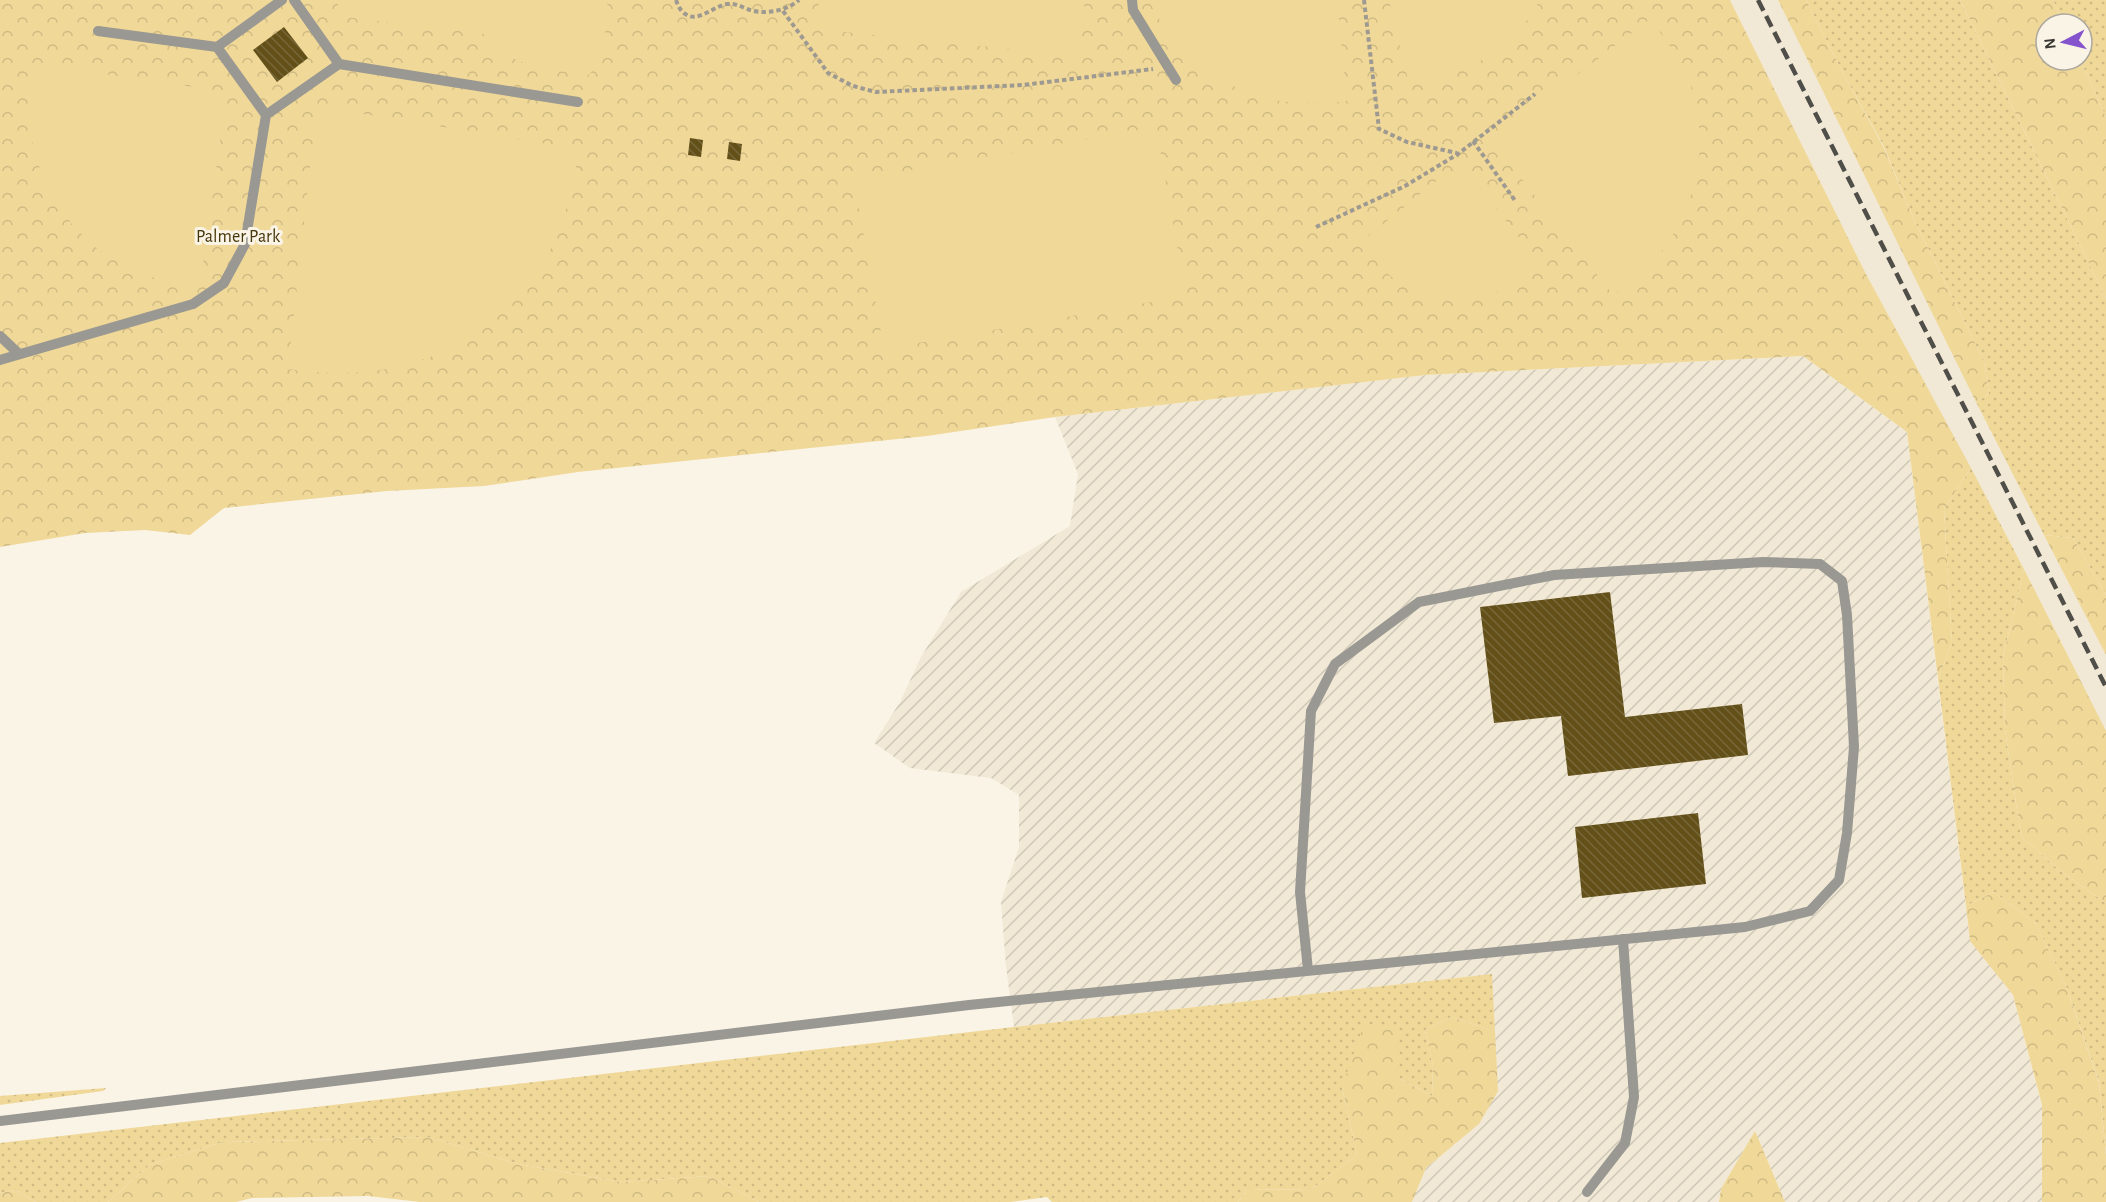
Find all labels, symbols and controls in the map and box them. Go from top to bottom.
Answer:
north arrow [2034,12,2094,72]
text: N [2041,37,2059,50]
park label: Palmer Park [196,228,281,246]

